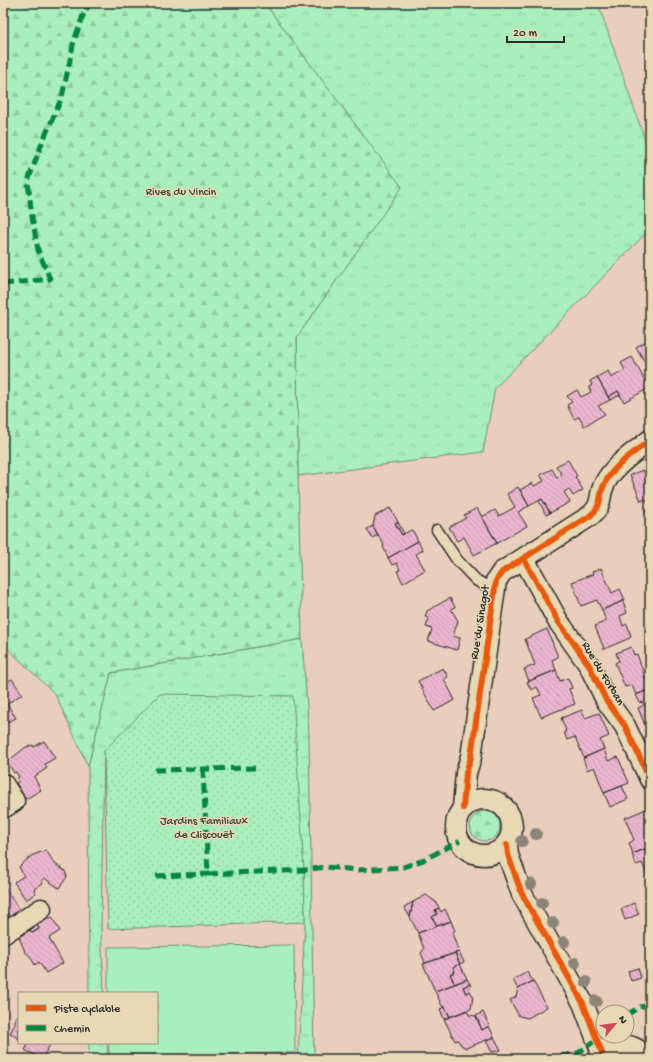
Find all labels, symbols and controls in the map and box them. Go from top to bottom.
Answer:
scale bar [507,18,564,44]
text: 20 m [513,27,538,41]
park label: Rives du Vincin [146,186,217,200]
street label: Rue du Sinagot [468,583,494,660]
street label: Rue du Forban [578,640,627,709]
park label: Jardins Familiaux de Cliscouët [160,815,249,843]
legend [18,992,158,1044]
text: Piste cyclable [53,1003,121,1017]
north arrow [595,1004,635,1044]
text: N [615,1014,629,1026]
text: Chemin [54,1023,90,1037]

